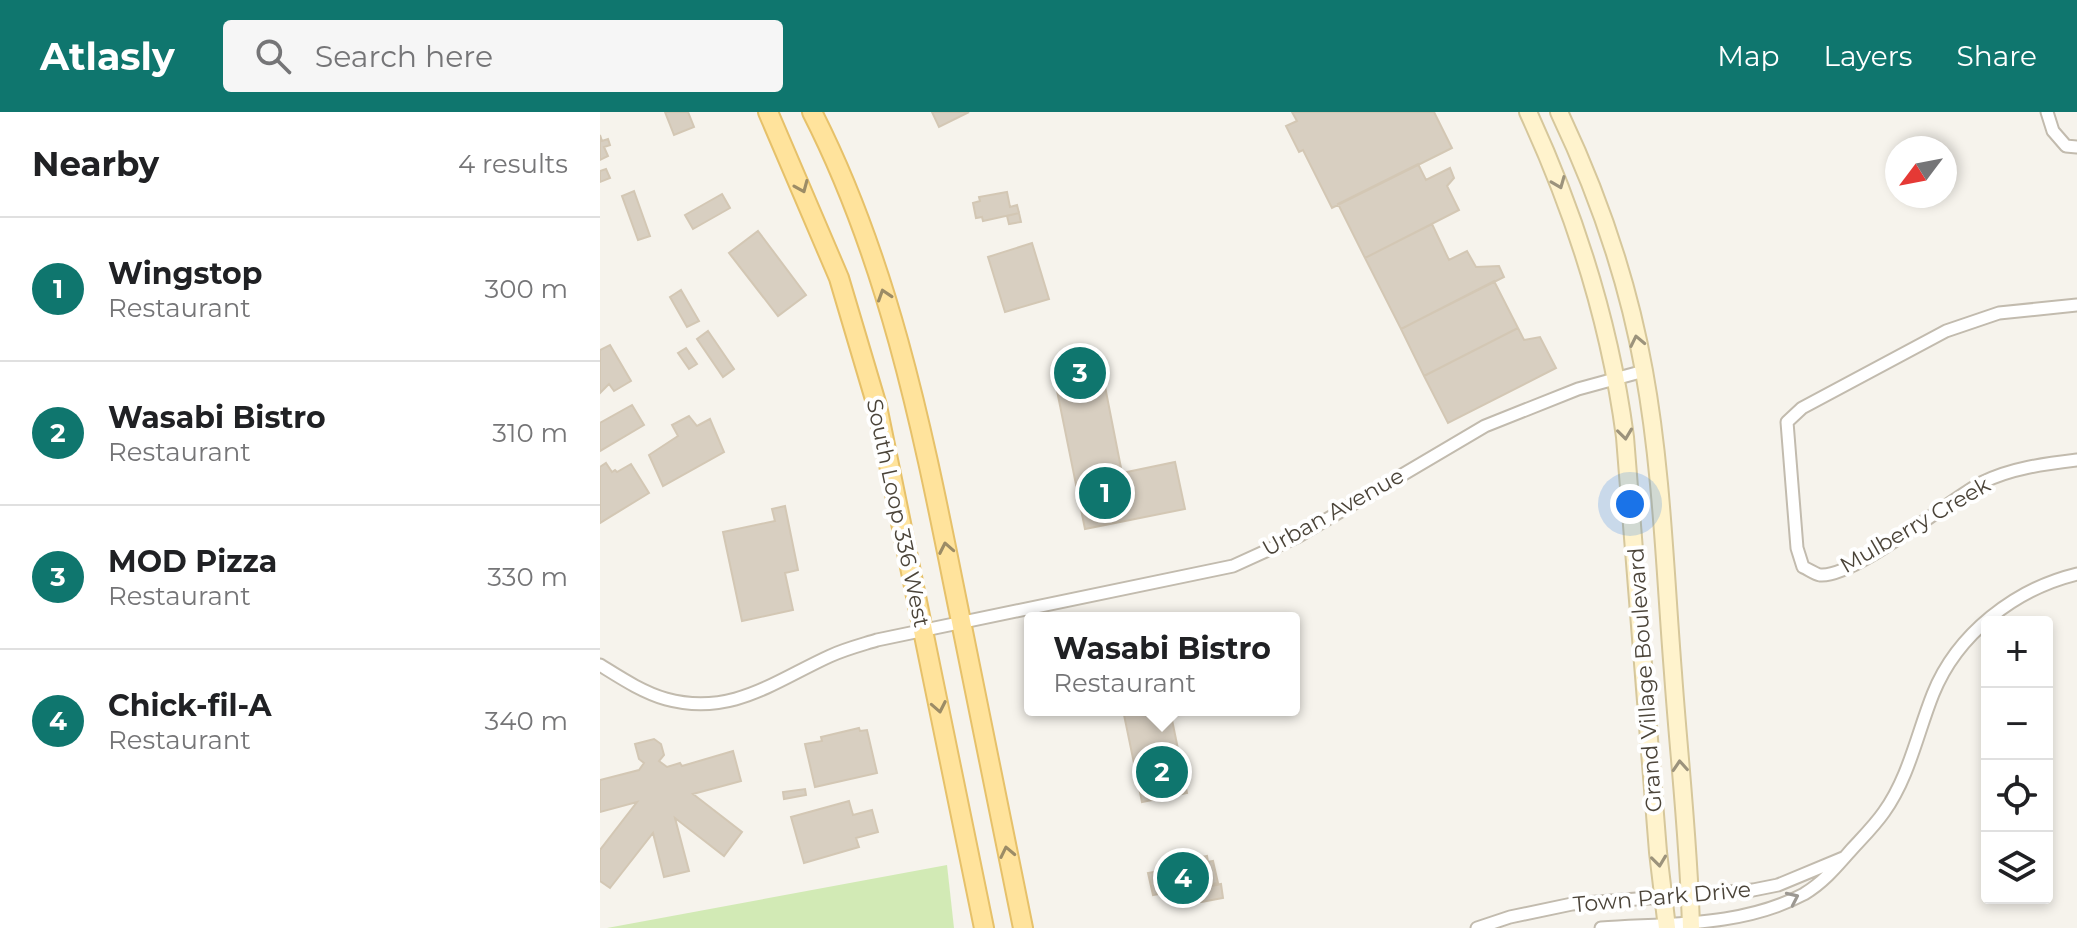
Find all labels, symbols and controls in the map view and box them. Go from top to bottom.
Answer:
search box [223,20,783,92]
text: Atlasly [40,33,175,80]
icon: search [251,34,295,78]
text: Search here [315,38,493,75]
text: Map [1717,39,1780,73]
text: Layers [1824,39,1913,73]
text: Share [1957,39,2037,73]
north arrow [1885,136,1957,208]
text: Nearby [32,143,159,185]
text: 4 results [458,148,568,180]
one-way arrow [1549,175,1566,189]
one-way arrow [793,179,809,193]
text: Wingstop [108,255,262,292]
text: 1 [53,273,63,305]
text: 300 m [485,273,568,305]
one-way arrow [878,289,894,303]
text: Restaurant [108,292,251,324]
one-way arrow [1629,335,1646,348]
pin: 3 [1054,343,1106,403]
street label: South Loop 336 West [861,396,935,630]
text: Wasabi Bistro [108,399,326,436]
text: 2 [50,417,66,449]
text: 310 m [492,417,568,449]
one-way arrow [1616,428,1633,441]
text: Restaurant [108,436,251,468]
street label: Urban Avenue [1258,462,1408,562]
pin: 1 [1079,463,1131,523]
street label: Mulberry Creek [1835,471,1996,579]
your location [1610,484,1650,524]
one-way arrow [938,541,955,555]
text: MOD Pizza [108,543,277,580]
street label: Grand Village Boulevard [1622,547,1668,813]
text: 3 [50,561,66,593]
text: 330 m [487,561,568,593]
text: Restaurant [108,580,251,612]
popup [1024,612,1300,716]
map controls [1981,616,2053,904]
button: + [1981,616,2053,688]
text: Wasabi Bistro [1053,630,1271,667]
text: Restaurant [1053,667,1196,699]
text: Chick-fil-A [108,687,271,724]
button: − [1981,688,2053,760]
one-way arrow [930,700,947,714]
text: 4 [49,705,67,737]
text: 340 m [485,705,568,737]
text: Restaurant [108,724,251,756]
pin: 2 [1136,742,1188,802]
one-way arrow [1672,759,1689,772]
button: locate [1981,760,2053,832]
button: layers [1981,832,2053,904]
one-way arrow [999,845,1016,859]
pin: 4 [1157,848,1209,908]
one-way arrow [1650,854,1667,868]
street label: Town Park Drive [1572,876,1752,918]
one-way arrow [1785,892,1800,908]

